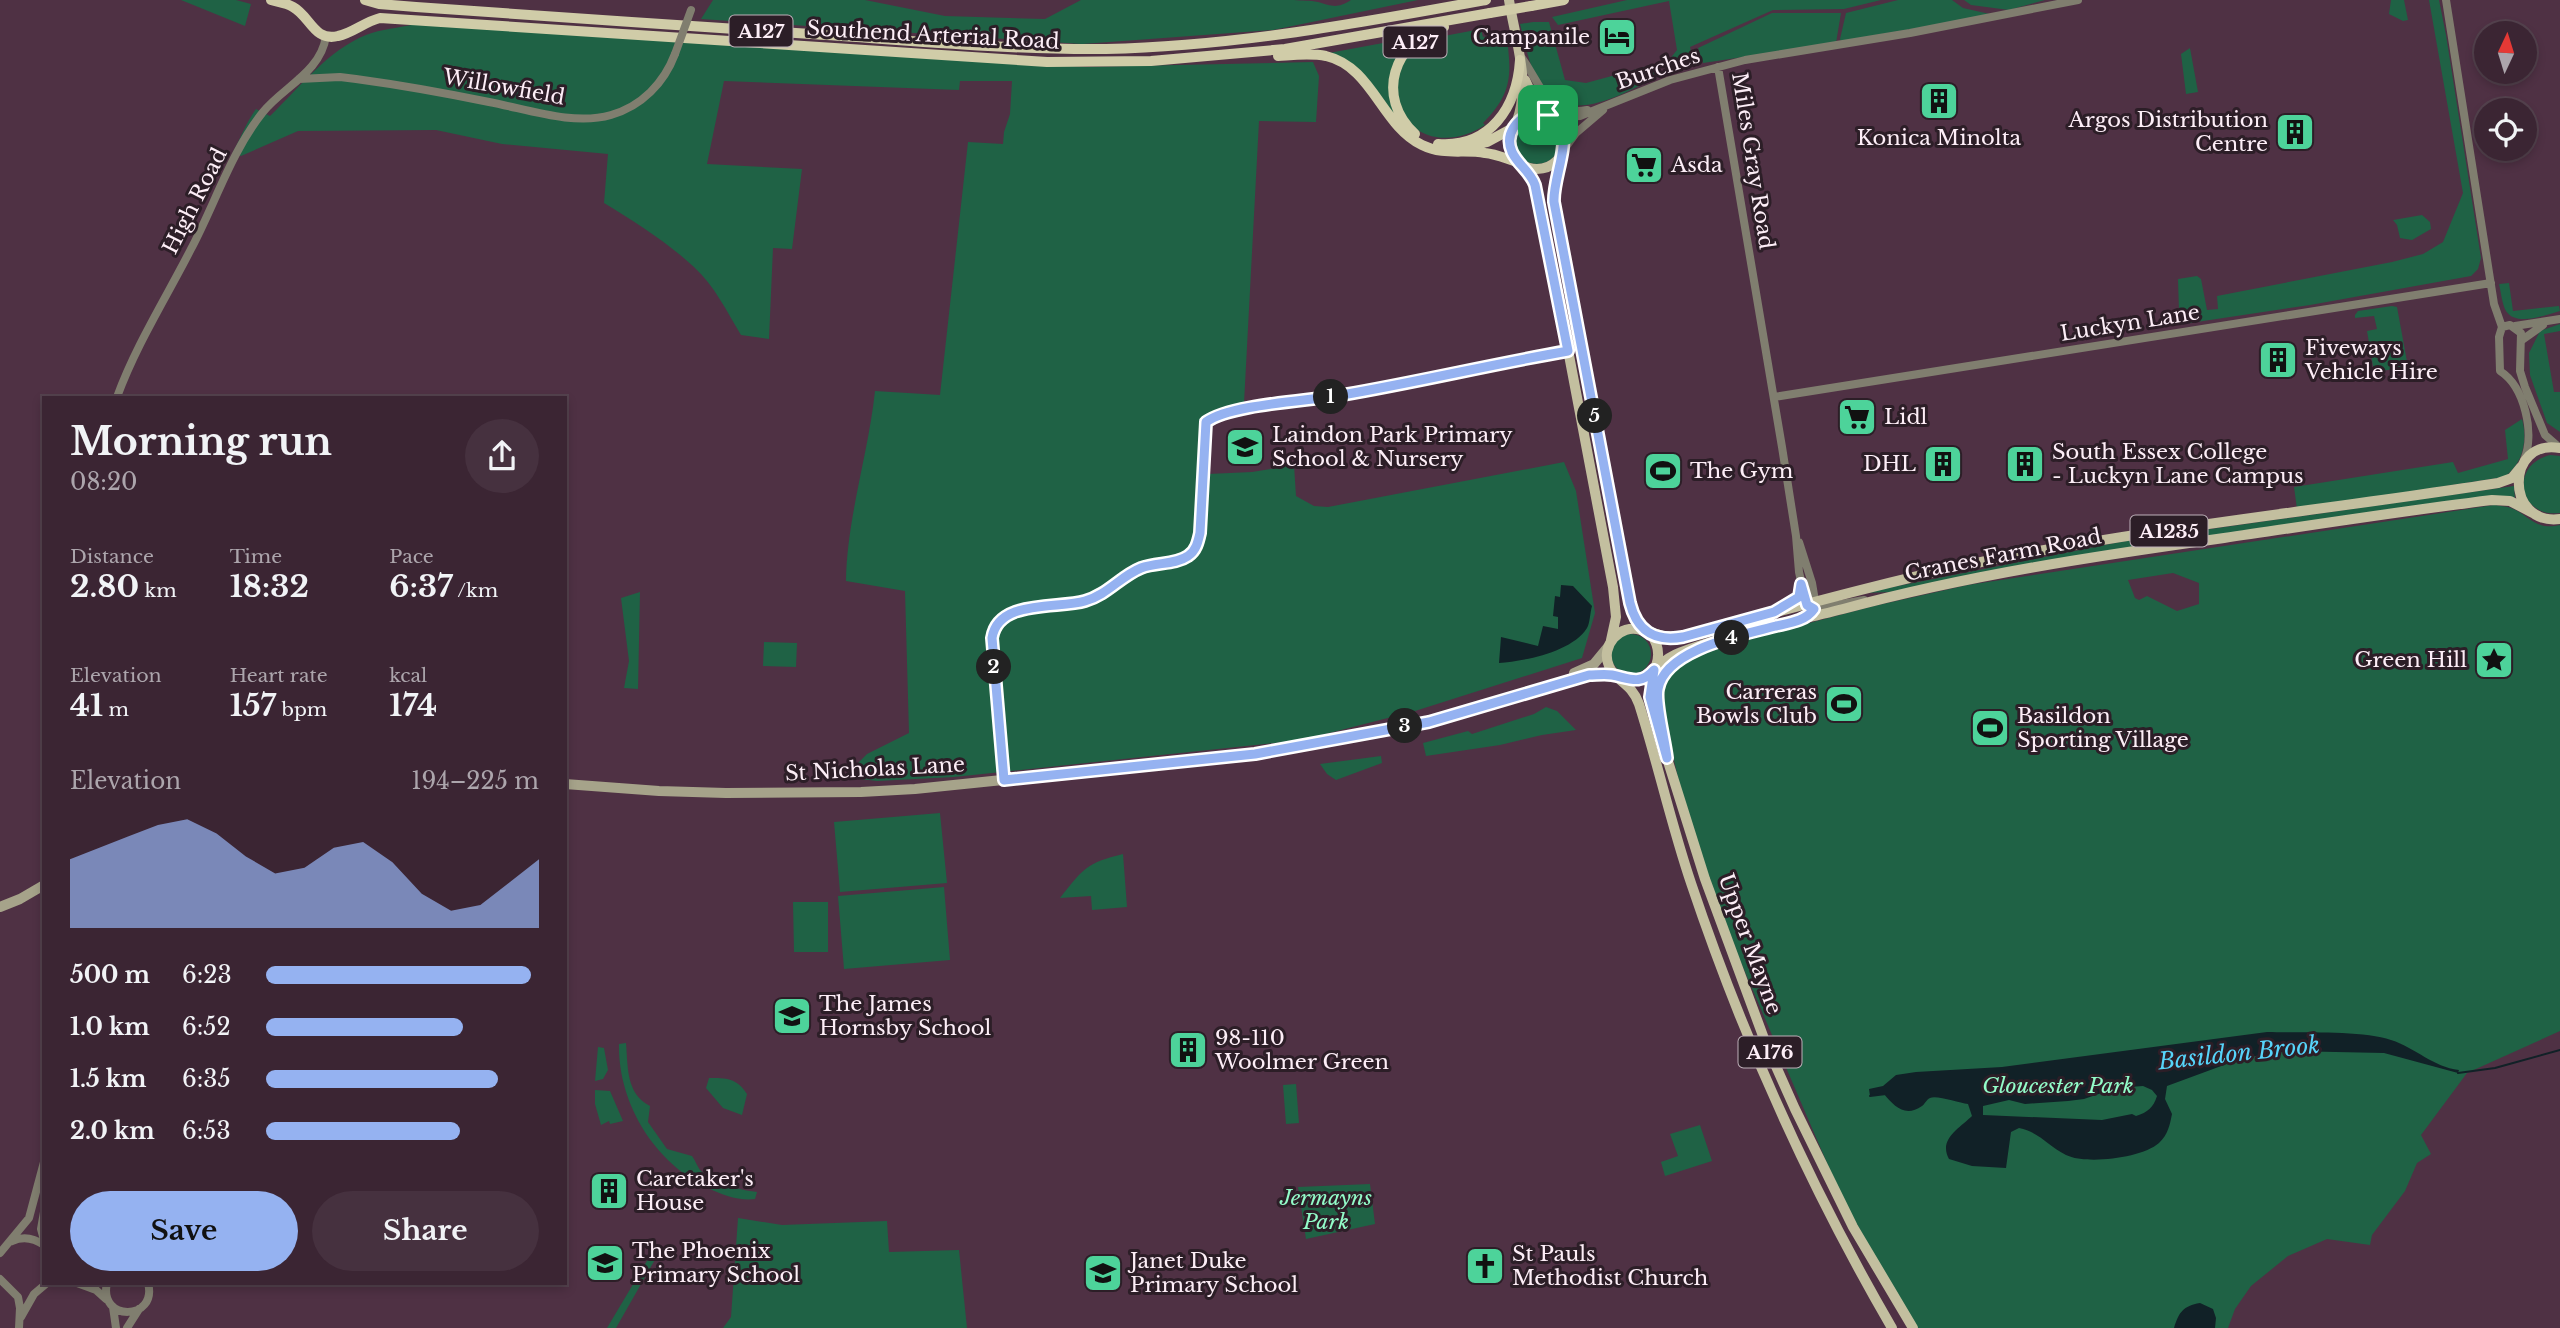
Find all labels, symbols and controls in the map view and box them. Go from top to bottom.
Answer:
street label: Southend Arterial Road [806,15,1060,55]
road number: A127 [730,16,792,46]
hotel icon: Campanile [1596,16,1638,58]
north arrow [2474,21,2538,84]
map controls [2474,21,2537,161]
place label: Campanile [1473,24,1590,50]
road number: A127 [1384,26,1446,58]
street label: Burches [1613,43,1703,95]
street label: Willowfield [440,63,567,111]
street label: Miles Gray Road [1726,71,1780,251]
building icon: Konica Minolta [1918,80,1960,122]
pin [1518,85,1578,145]
icon: arrive [1529,96,1567,134]
button: locate [2474,98,2537,161]
place label: Argos Distribution Centre [2068,107,2268,157]
building icon: Argos Distribution Centre [2274,111,2316,153]
place label: Konica Minolta [1857,125,2022,151]
street label: High Road [157,144,233,258]
supermarket icon: Asda [1623,144,1665,186]
place label: Asda [1670,152,1723,178]
street label: Luckyn Lane [2058,299,2202,347]
place label: Fiveways Vehicle Hire [2304,335,2438,385]
building icon: Fiveways Vehicle Hire [2257,339,2299,381]
pin: 1 [1314,380,1348,414]
text: 1 [1326,385,1335,408]
supermarket icon: Lidl [1836,396,1878,438]
pin: 5 [1578,398,1612,434]
text: 5 [1589,404,1600,427]
place label: Lidl [1884,404,1928,430]
text: Morning run [70,418,332,465]
button: share [465,419,539,493]
place label: Laindon Park Primary School & Nursery [1272,422,1513,472]
school or university icon: Laindon Park Primary School & Nursery [1224,426,1266,468]
place label: South Essex College - Luckyn Lane Campus [2052,439,2304,489]
building icon: DHL [1922,443,1964,485]
building icon: South Essex College - Luckyn Lane Campus [2004,443,2046,485]
sports icon: The Gym [1642,450,1684,492]
place label: DHL [1863,451,1916,477]
place label: The Gym [1690,458,1794,484]
text: 08:20 [70,468,138,496]
road number: A1235 [2130,516,2208,546]
street label: Cranes Farm Road [1902,523,2104,587]
text: Distance [70,545,154,568]
text: Time [230,545,282,568]
text: Pace [389,545,434,568]
text: 2.80 [70,568,139,605]
text: 18:32 [230,568,309,605]
text: 6:37 [389,568,453,605]
text: km [139,579,177,602]
text: /km [453,579,498,602]
pin: 4 [1714,620,1750,656]
text: 4 [1725,626,1738,649]
place icon: Green Hill [2473,639,2515,681]
place label: Green Hill [2354,647,2467,673]
pin: 2 [976,650,1012,684]
text: 2 [987,655,1000,678]
text: Elevation [70,664,162,687]
text: Heart rate [230,664,328,687]
text: kcal [389,664,427,687]
place label: Carreras Bowls Club [1696,679,1817,729]
sports icon: Carreras Bowls Club [1823,683,1865,725]
text: 41 [70,687,103,724]
text: 157 [230,687,276,724]
text: 174 [389,687,437,724]
text: m [103,698,129,721]
text: bpm [276,698,327,721]
place label: Basildon Sporting Village [2017,703,2189,753]
sports icon: Basildon Sporting Village [1969,707,2011,749]
pin: 3 [1388,708,1422,744]
text: 3 [1398,714,1411,737]
street label: St Nicholas Lane [784,751,966,787]
text: Elevation [70,767,181,795]
text: 194–225 m [411,767,539,795]
street label: Upper Mayne [1713,870,1787,1018]
text: 500 m [70,961,150,989]
text: 6:23 [182,961,232,989]
place label: The James Hornsby School [819,991,992,1041]
school or university icon: The James Hornsby School [771,995,813,1037]
text: 1.0 km [70,1013,150,1041]
text: 6:52 [182,1013,231,1041]
place label: 98-110 Woolmer Green [1214,1025,1389,1075]
building icon: 98-110 Woolmer Green [1167,1029,1209,1071]
water label: Basildon Brook [2156,1031,2321,1076]
road number: A176 [1738,1036,1802,1068]
text: 1.5 km [70,1065,147,1093]
text: 6:35 [182,1065,231,1093]
park label: Gloucester Park [1982,1073,2134,1099]
text: 2.0 km [70,1117,155,1145]
text: 6:53 [182,1117,231,1145]
place label: Caretaker's House [636,1166,754,1216]
building icon: Caretaker's House [588,1170,630,1212]
park label: Jermayns Park [1279,1185,1372,1235]
button: Save [70,1191,298,1271]
button: Share [312,1191,539,1271]
place label: The Phoenix Primary School [632,1238,800,1288]
place label: St Pauls Methodist Church [1512,1241,1708,1291]
school or university icon: The Phoenix Primary School [584,1242,626,1284]
church icon: St Pauls Methodist Church [1464,1245,1506,1287]
place label: Janet Duke Primary School [1127,1248,1298,1298]
school or university icon: Janet Duke Primary School [1082,1252,1124,1294]

